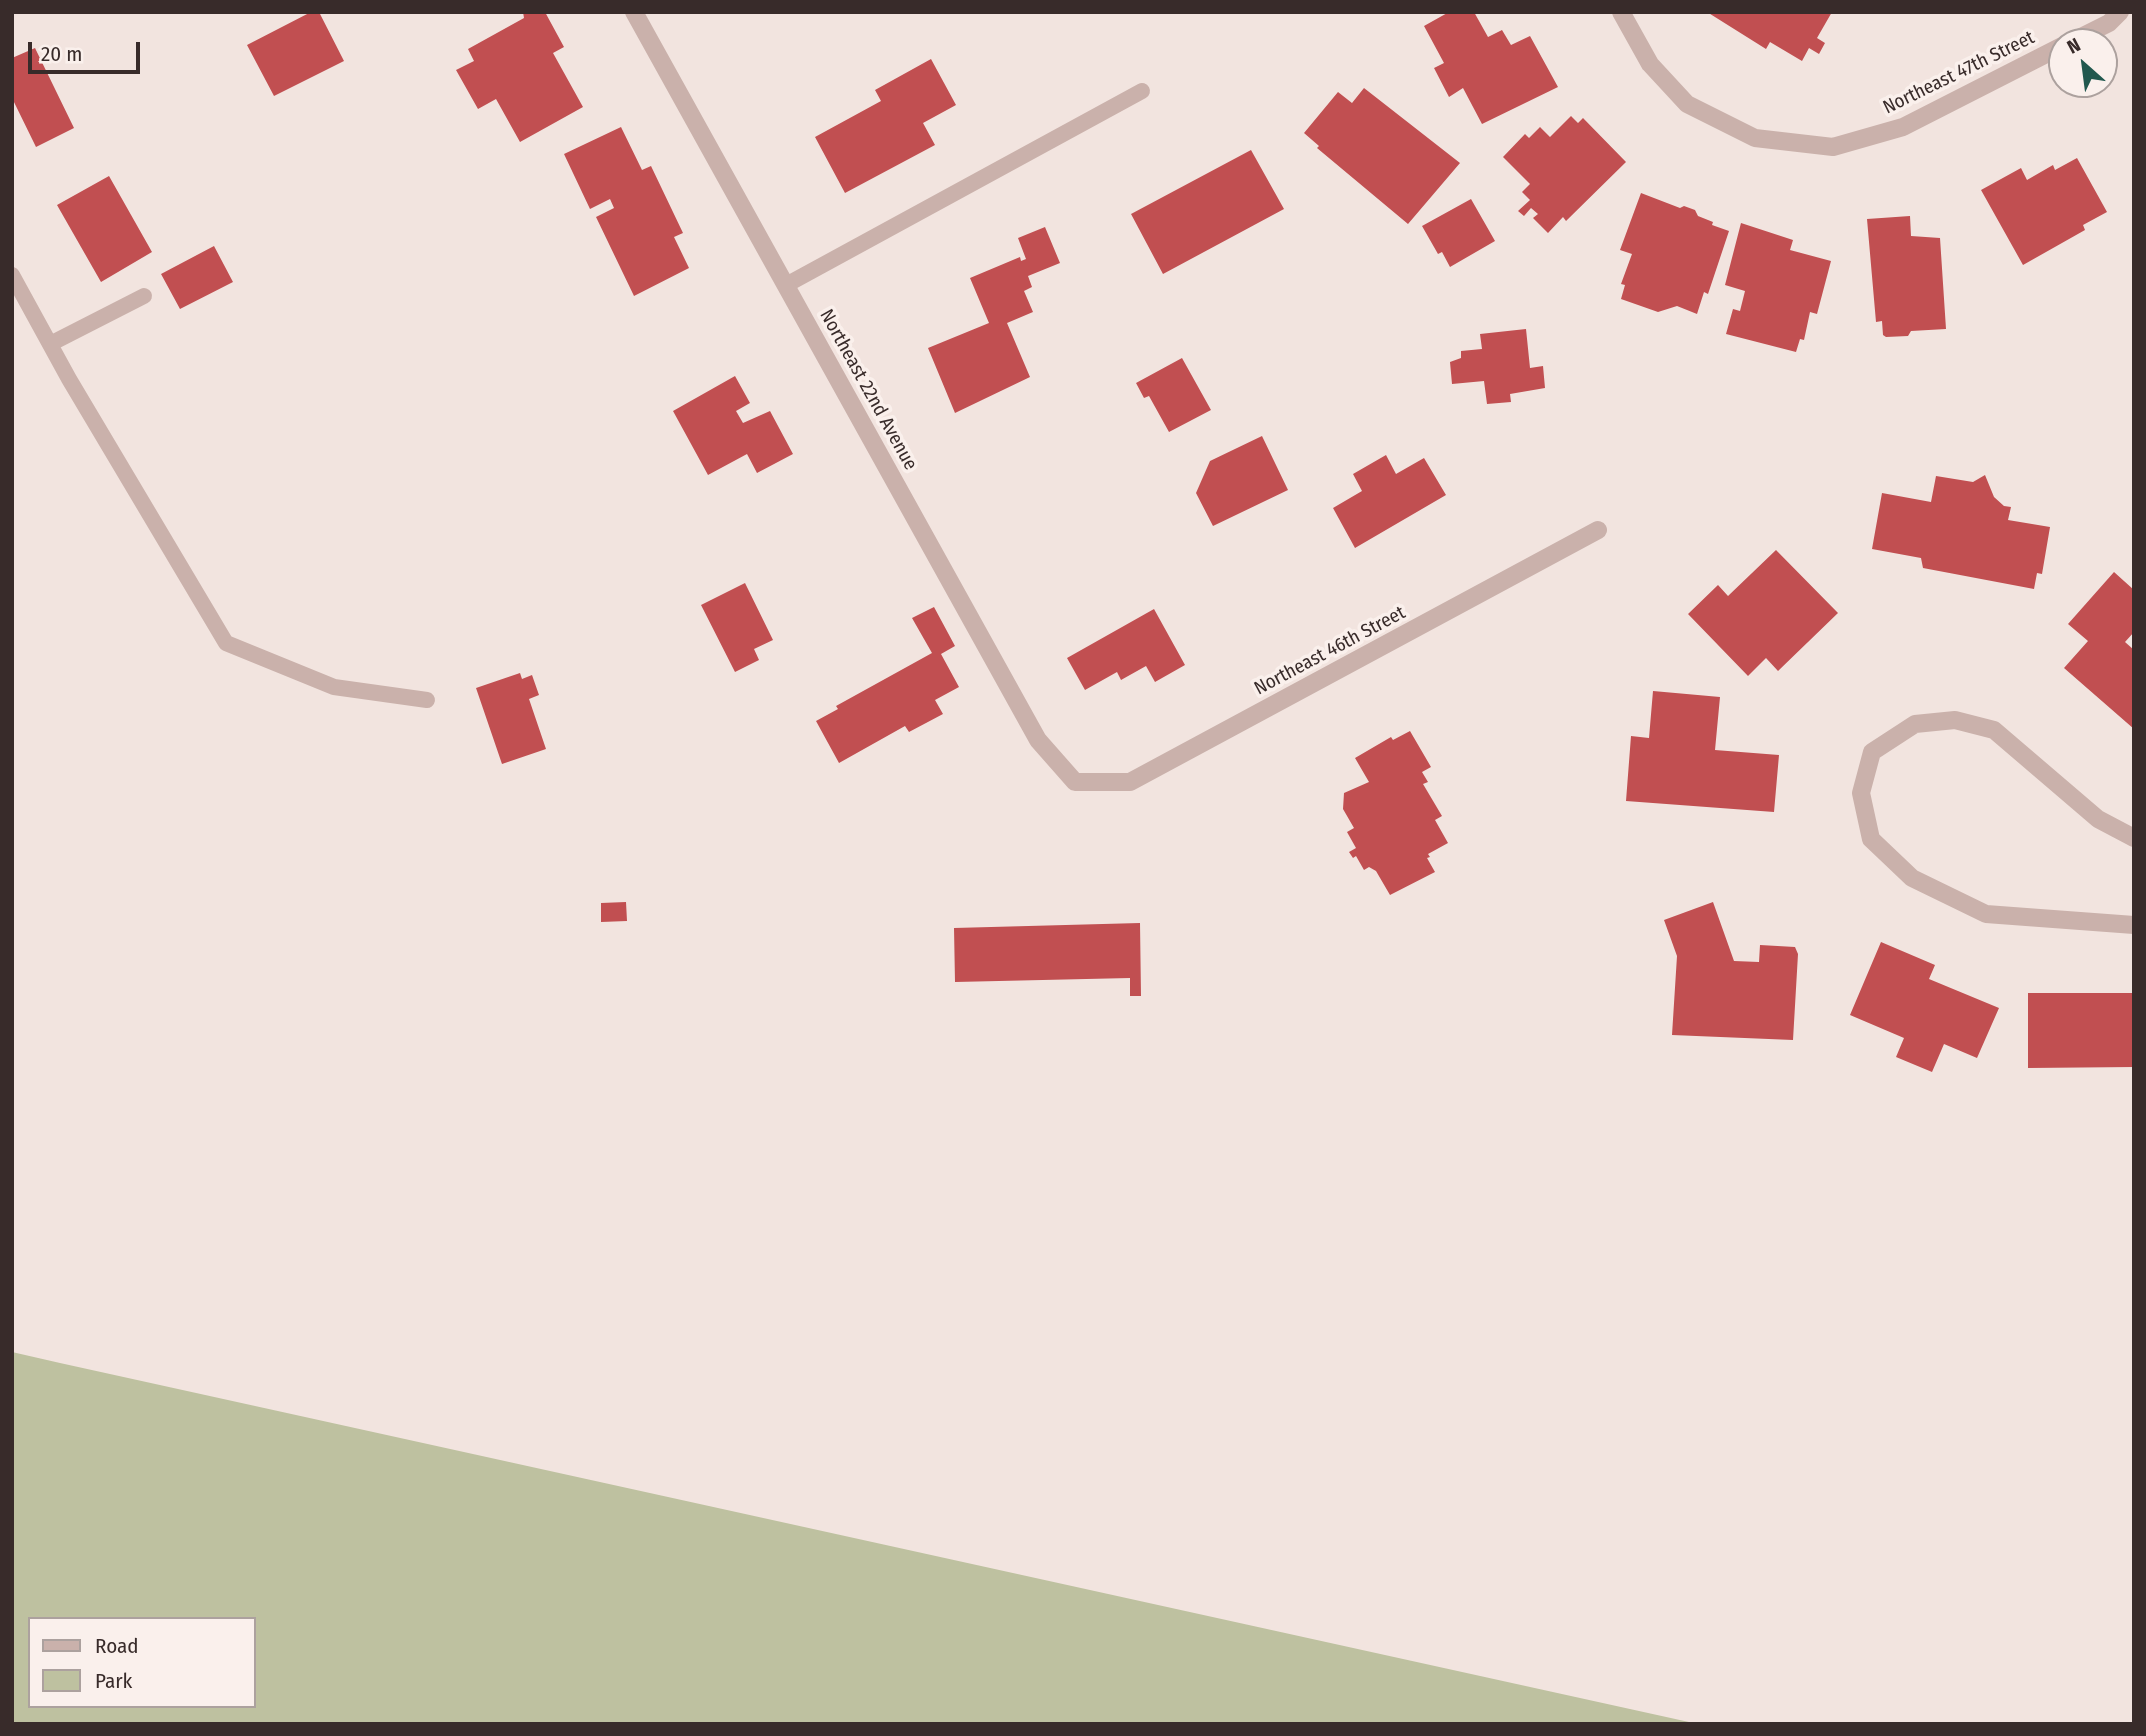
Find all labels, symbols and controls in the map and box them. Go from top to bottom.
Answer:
street label: Northeast 47th Street [1880,26,2038,120]
scale bar [32,28,144,72]
north arrow [2048,28,2118,98]
text: N [2063,33,2084,59]
text: 20 m [41,41,82,67]
street label: Northeast 22nd Avenue [814,306,922,474]
street label: Northeast 46th Street [1251,602,1409,700]
legend [28,1617,256,1708]
text: Road [95,1633,139,1659]
text: Park [95,1668,132,1694]

